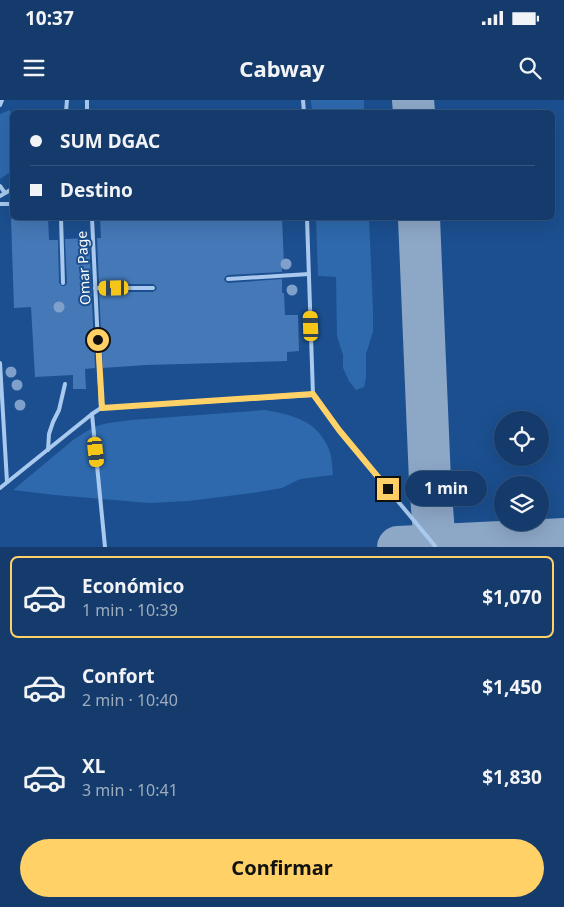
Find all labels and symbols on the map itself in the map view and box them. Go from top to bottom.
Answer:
street label: Omar Page [72,230,94,306]
car [98,280,129,296]
car [302,311,319,341]
route start [87,329,109,351]
car [86,436,105,468]
callout: 1 min [406,472,488,506]
route end [377,478,399,500]

